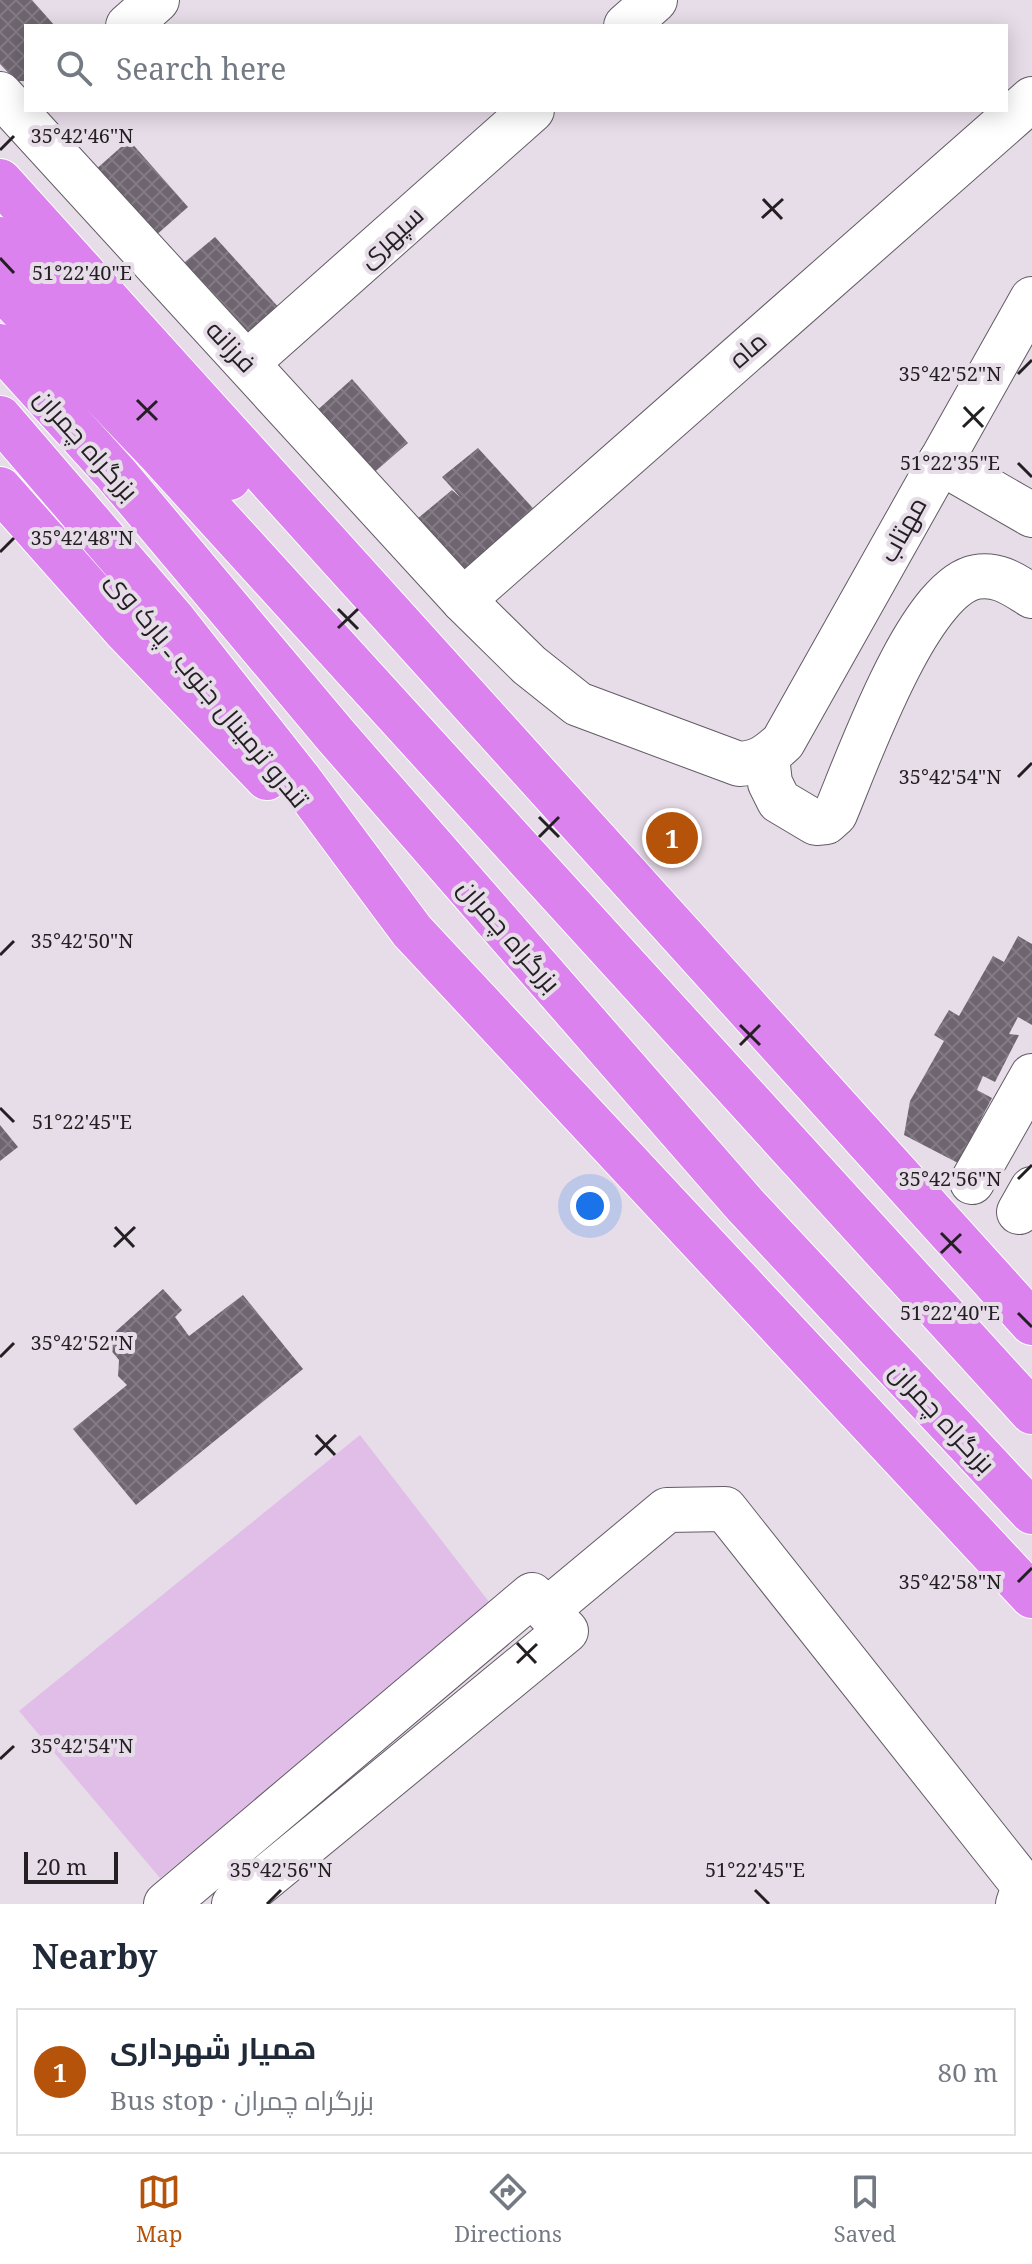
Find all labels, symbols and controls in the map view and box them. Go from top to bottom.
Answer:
search box [24,24,1008,112]
icon: search [52,46,96,90]
text: Search here [116,48,286,89]
text: 35°42'46"N [31,122,133,149]
street label: سپهری [349,197,431,275]
text: 51°22'40"E [32,259,132,286]
street label: فرزانه [199,312,265,380]
street label: ماه [720,322,774,376]
text: 35°42'52"N [899,360,1001,387]
street label: بزرگراه چمران [27,380,147,508]
text: 51°22'35"E [900,449,1000,476]
street label: مهتاب [869,490,935,568]
text: 35°42'48"N [31,524,133,551]
street label: تندرو ترمینال جنوب ـ پارک وی [98,563,318,815]
text: 35°42'54"N [899,763,1001,790]
pin: 1 [646,808,698,868]
street label: بزرگراه چمران [451,870,569,1000]
text: 35°42'50"N [31,927,133,954]
text: 51°22'45"E [32,1108,132,1135]
text: 35°42'56"N [899,1165,1001,1192]
your location [570,1186,610,1226]
text: 51°22'40"E [900,1299,1000,1326]
text: 35°42'52"N [31,1329,133,1356]
street label: بزرگراه چمران [882,1354,1004,1480]
text: 35°42'58"N [899,1568,1001,1595]
text: 35°42'54"N [31,1732,133,1759]
scale bar [24,1848,118,1884]
text: 20 m [36,1851,87,1881]
text: 35°42'56"N [230,1856,332,1883]
text: 51°22'45"E [705,1856,805,1883]
text: Nearby [32,1933,158,1979]
text: همیار شهرداری [110,2027,316,2068]
text: 1 [53,2054,67,2090]
text: 80 m [938,2054,998,2090]
text: Bus stop · بزرگراه چمران [110,2082,374,2118]
tab: Map [136,2170,182,2248]
tab: Directions [454,2170,562,2248]
tab: Saved [834,2170,896,2248]

